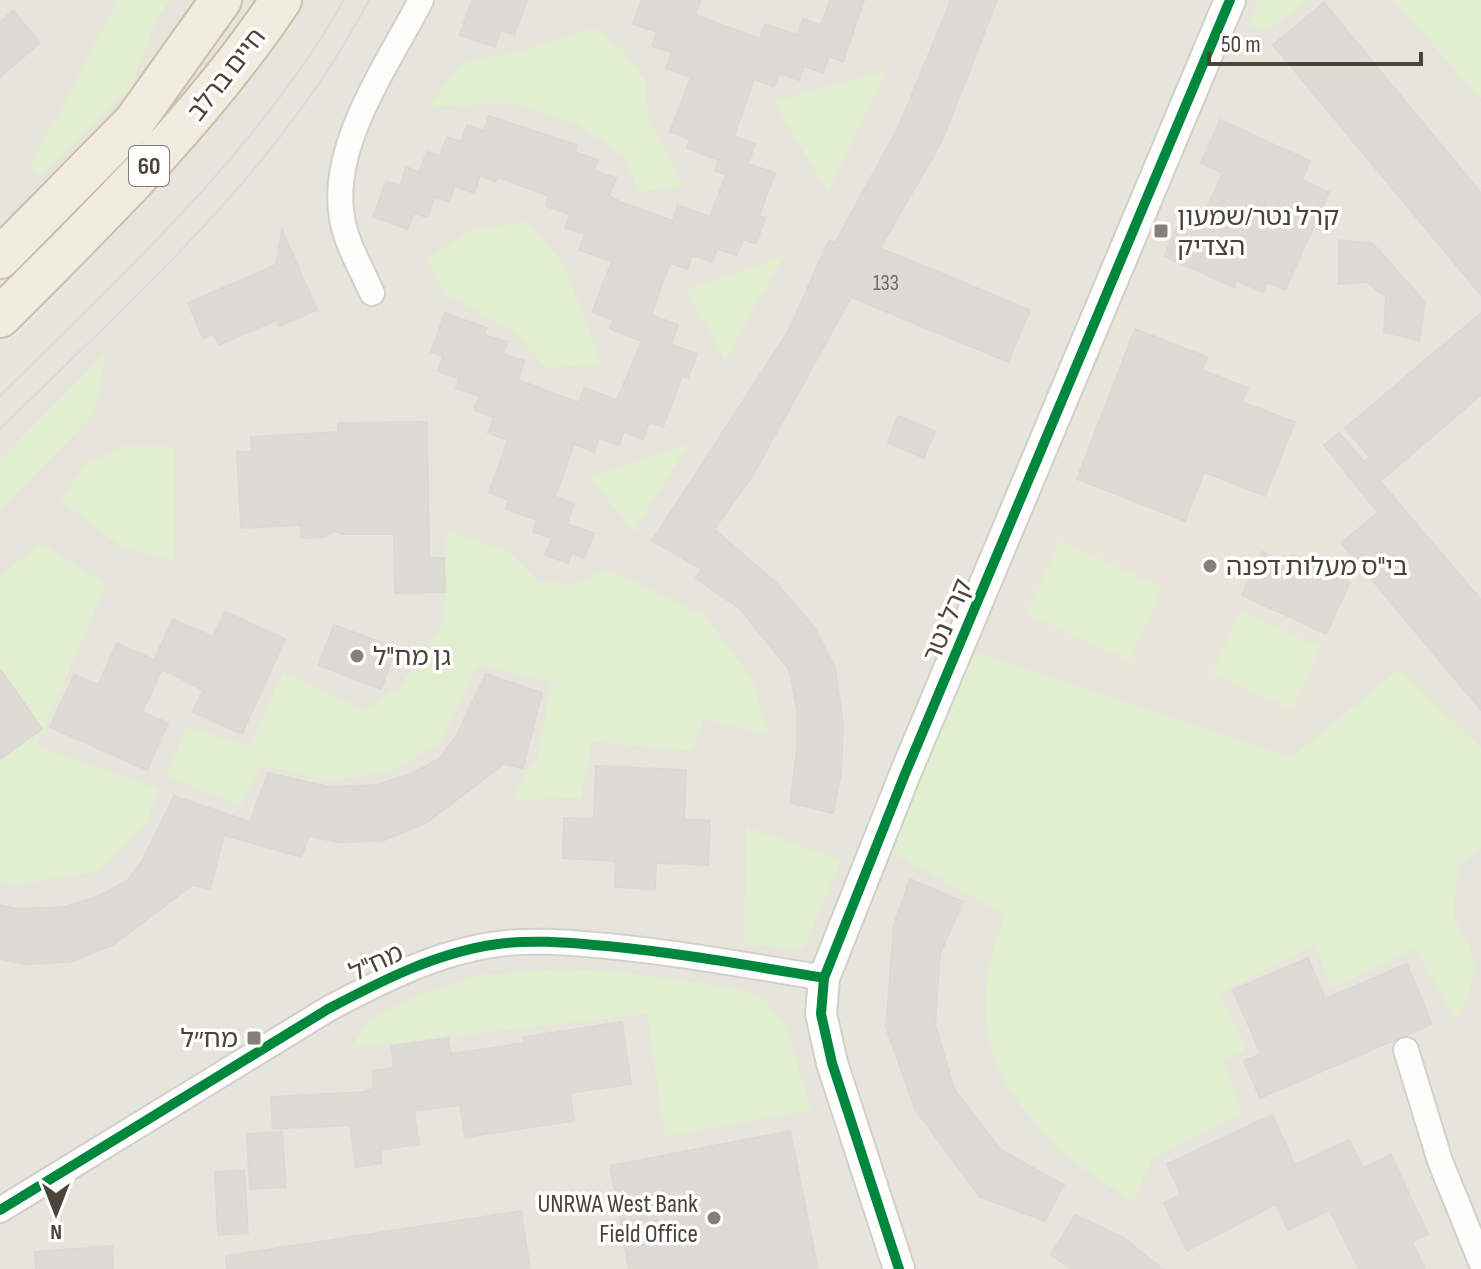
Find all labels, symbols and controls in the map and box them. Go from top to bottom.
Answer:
scale bar [1209,16,1421,66]
street label: חיים ברלב [181,22,273,127]
text: 50 m [1221,30,1261,59]
road number: 60 [129,146,169,186]
place label: קרל נטר/שמעון הצדיק [1177,202,1339,263]
marker: קרל נטר/שמעון הצדיק [1152,222,1170,240]
house number: 133 [873,270,899,297]
place label: בי"ס מעלות דפנה [1226,552,1408,583]
marker: בי"ס מעלות דפנה [1201,557,1219,575]
street label: קרל נטר [917,575,980,667]
place label: גן מח"ל [373,642,451,673]
marker: גן מח"ל [348,647,366,665]
street label: מח"ל [345,938,408,989]
place label: מח״ל [181,1024,238,1055]
marker: מח״ל [245,1029,263,1047]
north arrow [16,1173,96,1253]
place label: UNRWA West Bank Field Office [537,1189,698,1250]
marker: UNRWA West Bank Field Office [705,1209,723,1227]
text: N [50,1218,62,1245]

